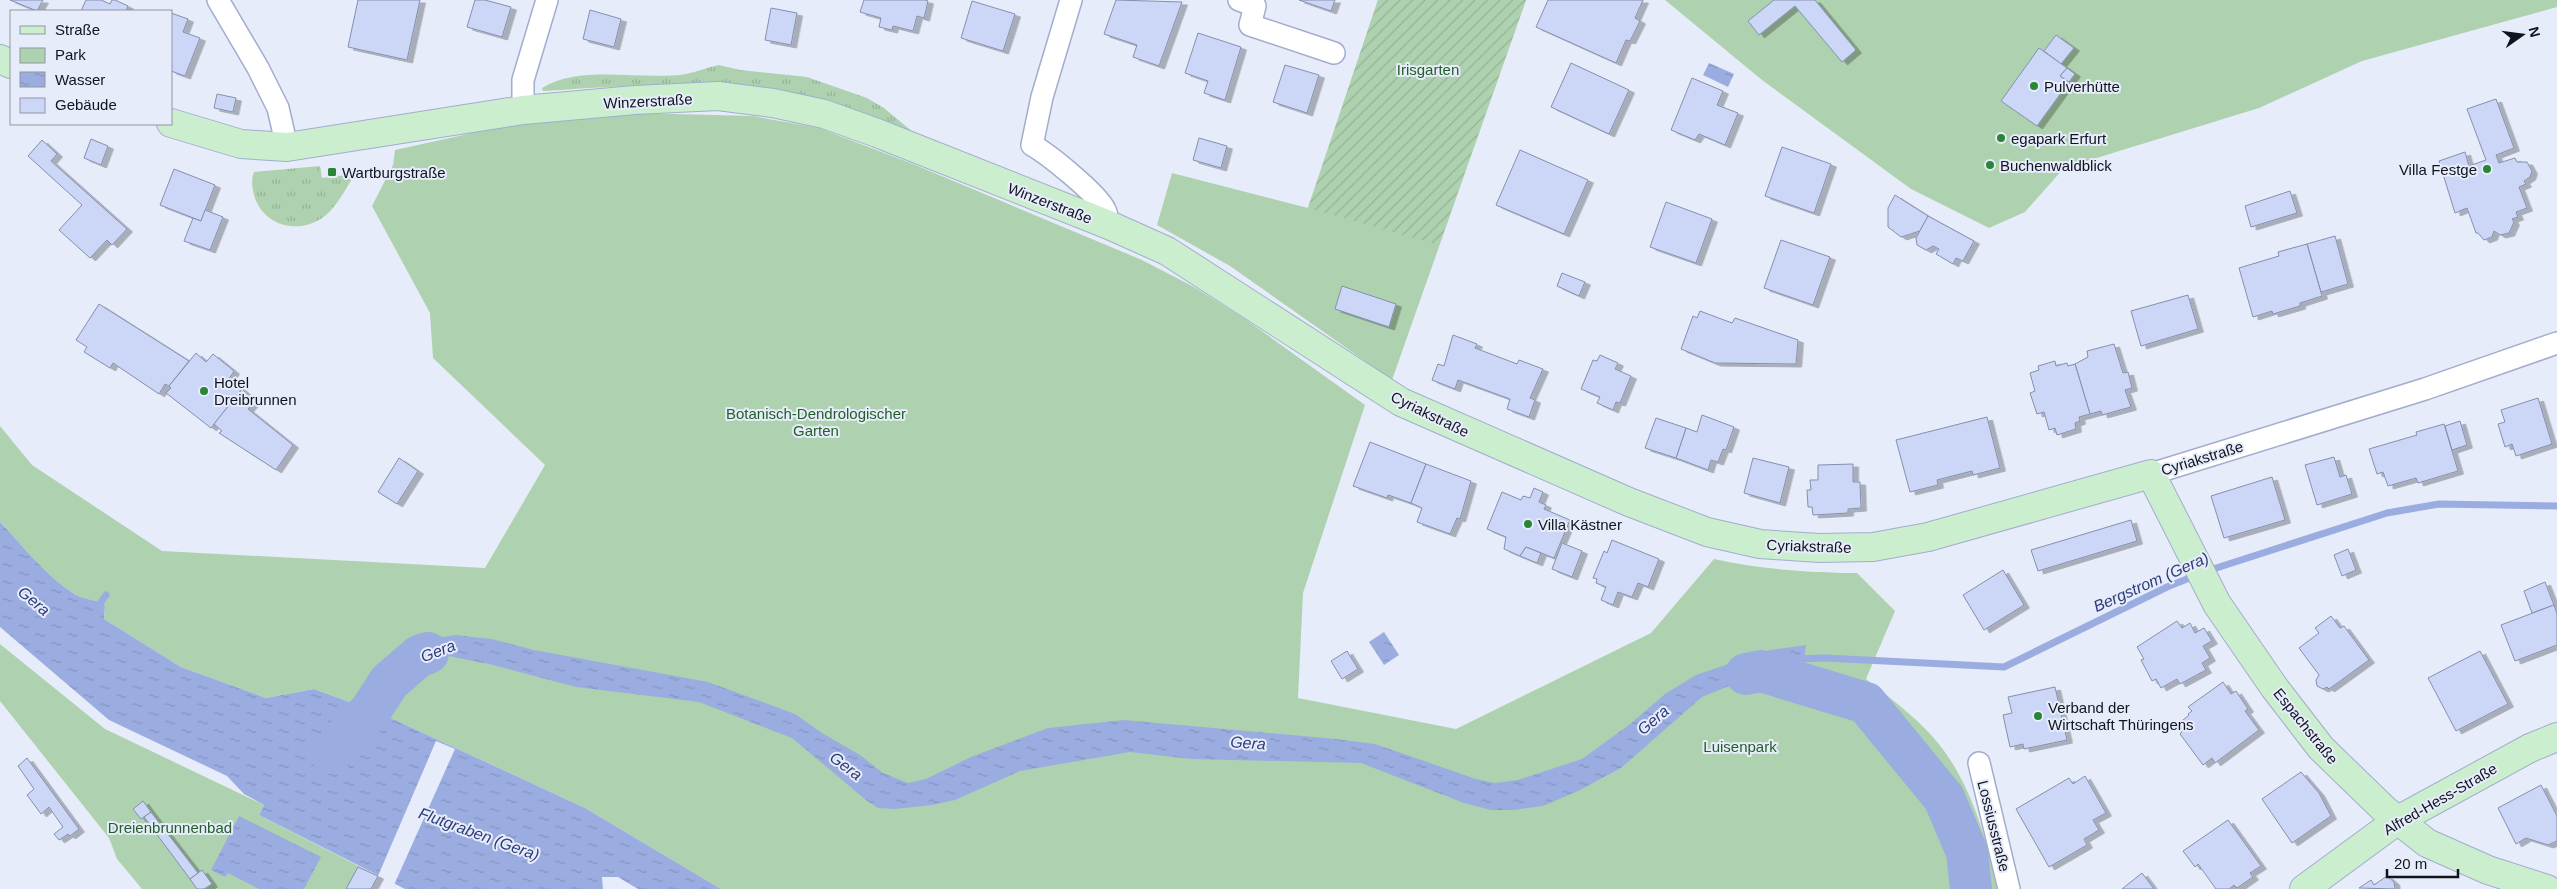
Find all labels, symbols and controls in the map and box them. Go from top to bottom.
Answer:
legend [10,10,172,125]
north arrow [2497,10,2547,60]
text: Straße [55,21,100,38]
text: N [2526,25,2544,39]
text: Park [55,46,86,63]
park label: Irisgarten [1397,61,1459,78]
text: Wasser [55,71,105,88]
place label: Pulverhütte [2044,78,2120,95]
marker: Pulverhütte [2028,80,2040,92]
street label: Winzerstraße [603,90,693,112]
text: Gebäude [55,96,117,113]
place label: egapark Erfurt [2011,130,2107,147]
marker: egapark Erfurt [1995,132,2007,144]
place label: Buchenwaldblick [2000,157,2112,174]
marker: Buchenwaldblick [1984,159,1996,171]
place label: Villa Festge [2399,161,2477,178]
marker: Villa Festge [2481,163,2493,175]
place label: Wartburgstraße [342,164,446,181]
marker: Wartburgstraße [326,166,338,178]
street label: Winzerstraße [1005,179,1095,227]
place label: Hotel Dreibrunnen [214,374,297,408]
marker: Hotel Dreibrunnen [198,385,210,397]
street label: Cyriakstraße [1388,388,1472,440]
park label: Botanisch-Dendrologischer Garten [726,405,906,439]
street label: Cyriakstraße [2159,437,2245,479]
place label: Villa Kästner [1538,516,1622,533]
marker: Villa Kästner [1522,518,1534,530]
street label: Cyriakstraße [1766,536,1852,556]
water label: Bergstrom (Gera) [2091,549,2211,615]
water label: Gera [15,583,53,619]
water label: Gera [418,637,458,665]
street label: Espachstraße [2270,685,2342,767]
place label: Verband der Wirtschaft Thüringens [2048,699,2194,733]
water label: Gera [1634,702,1672,738]
marker: Verband der Wirtschaft Thüringens [2032,710,2044,722]
water label: Gera [1230,733,1266,753]
park label: Luisenpark [1703,738,1777,755]
water label: Gera [827,749,865,784]
street label: Alfred-Hess-Straße [2380,760,2500,838]
street label: Lossiusstraße [1974,779,2014,873]
water label: Flutgraben (Gera) [416,804,542,864]
park label: Dreienbrunnenbad [108,819,232,836]
scale bar [2387,846,2458,878]
text: 20 m [2394,855,2427,872]

